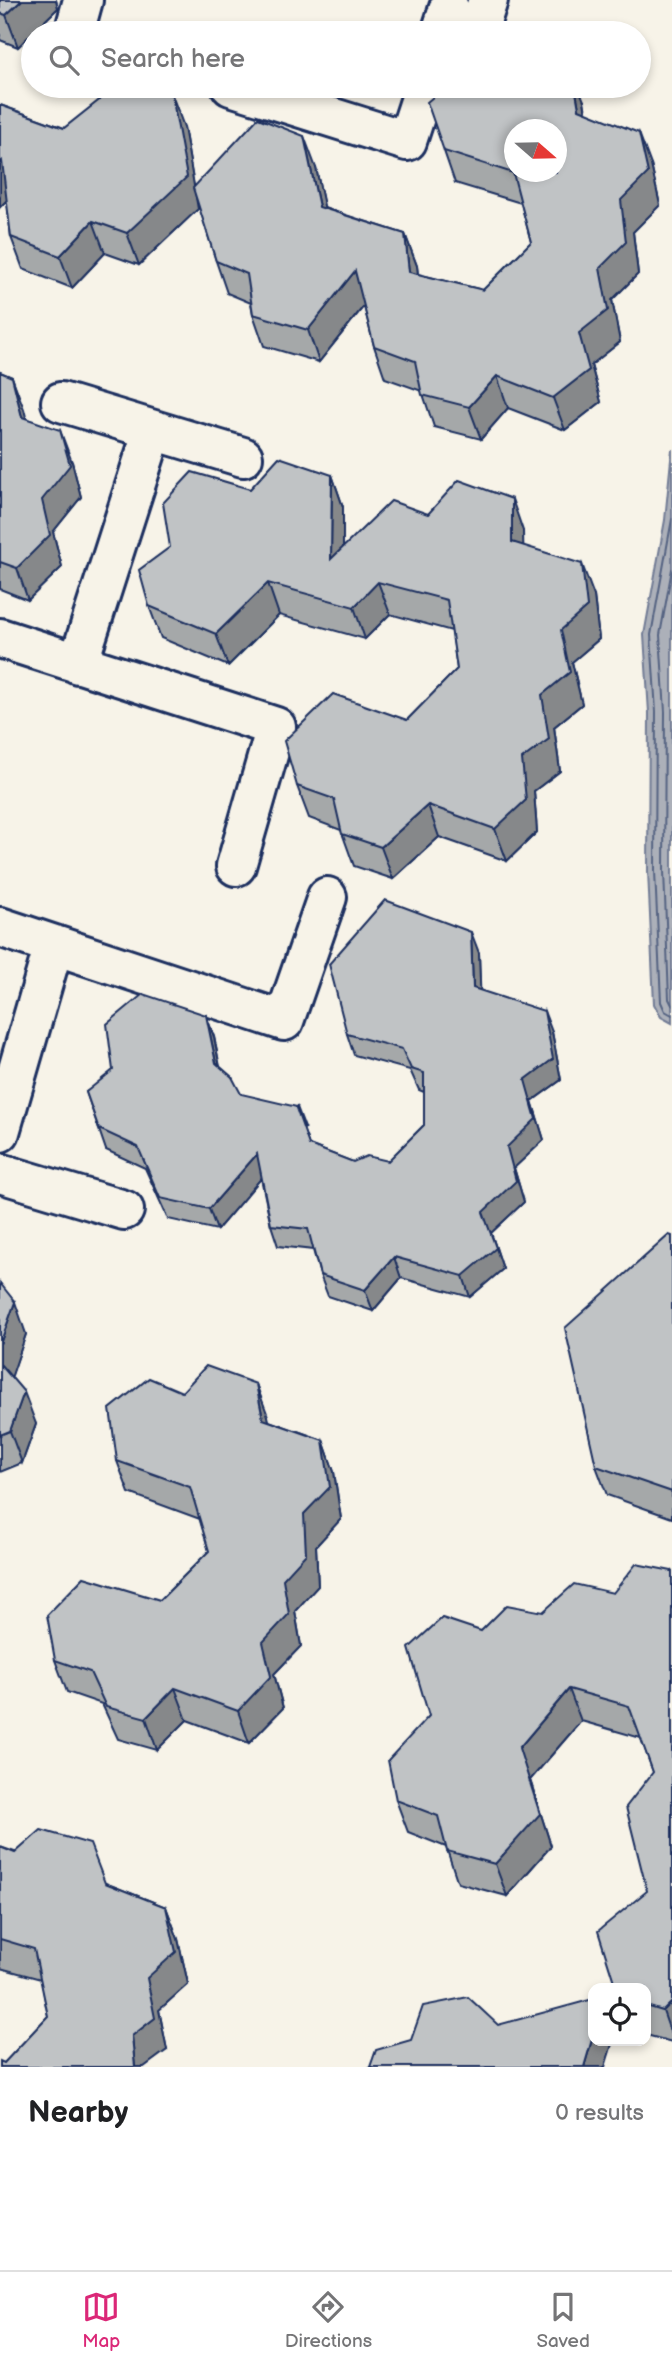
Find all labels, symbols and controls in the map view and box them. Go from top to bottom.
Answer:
search box [21,21,651,98]
icon: search [45,41,83,79]
text: Search here [101,44,245,75]
north arrow [504,119,567,182]
map controls [588,1983,651,2046]
button: locate [588,1983,651,2046]
text: Nearby [28,2095,128,2131]
text: 0 results [555,2099,644,2127]
tab: Map [82,2288,120,2353]
tab: Directions [285,2288,372,2353]
tab: Saved [536,2288,590,2353]

